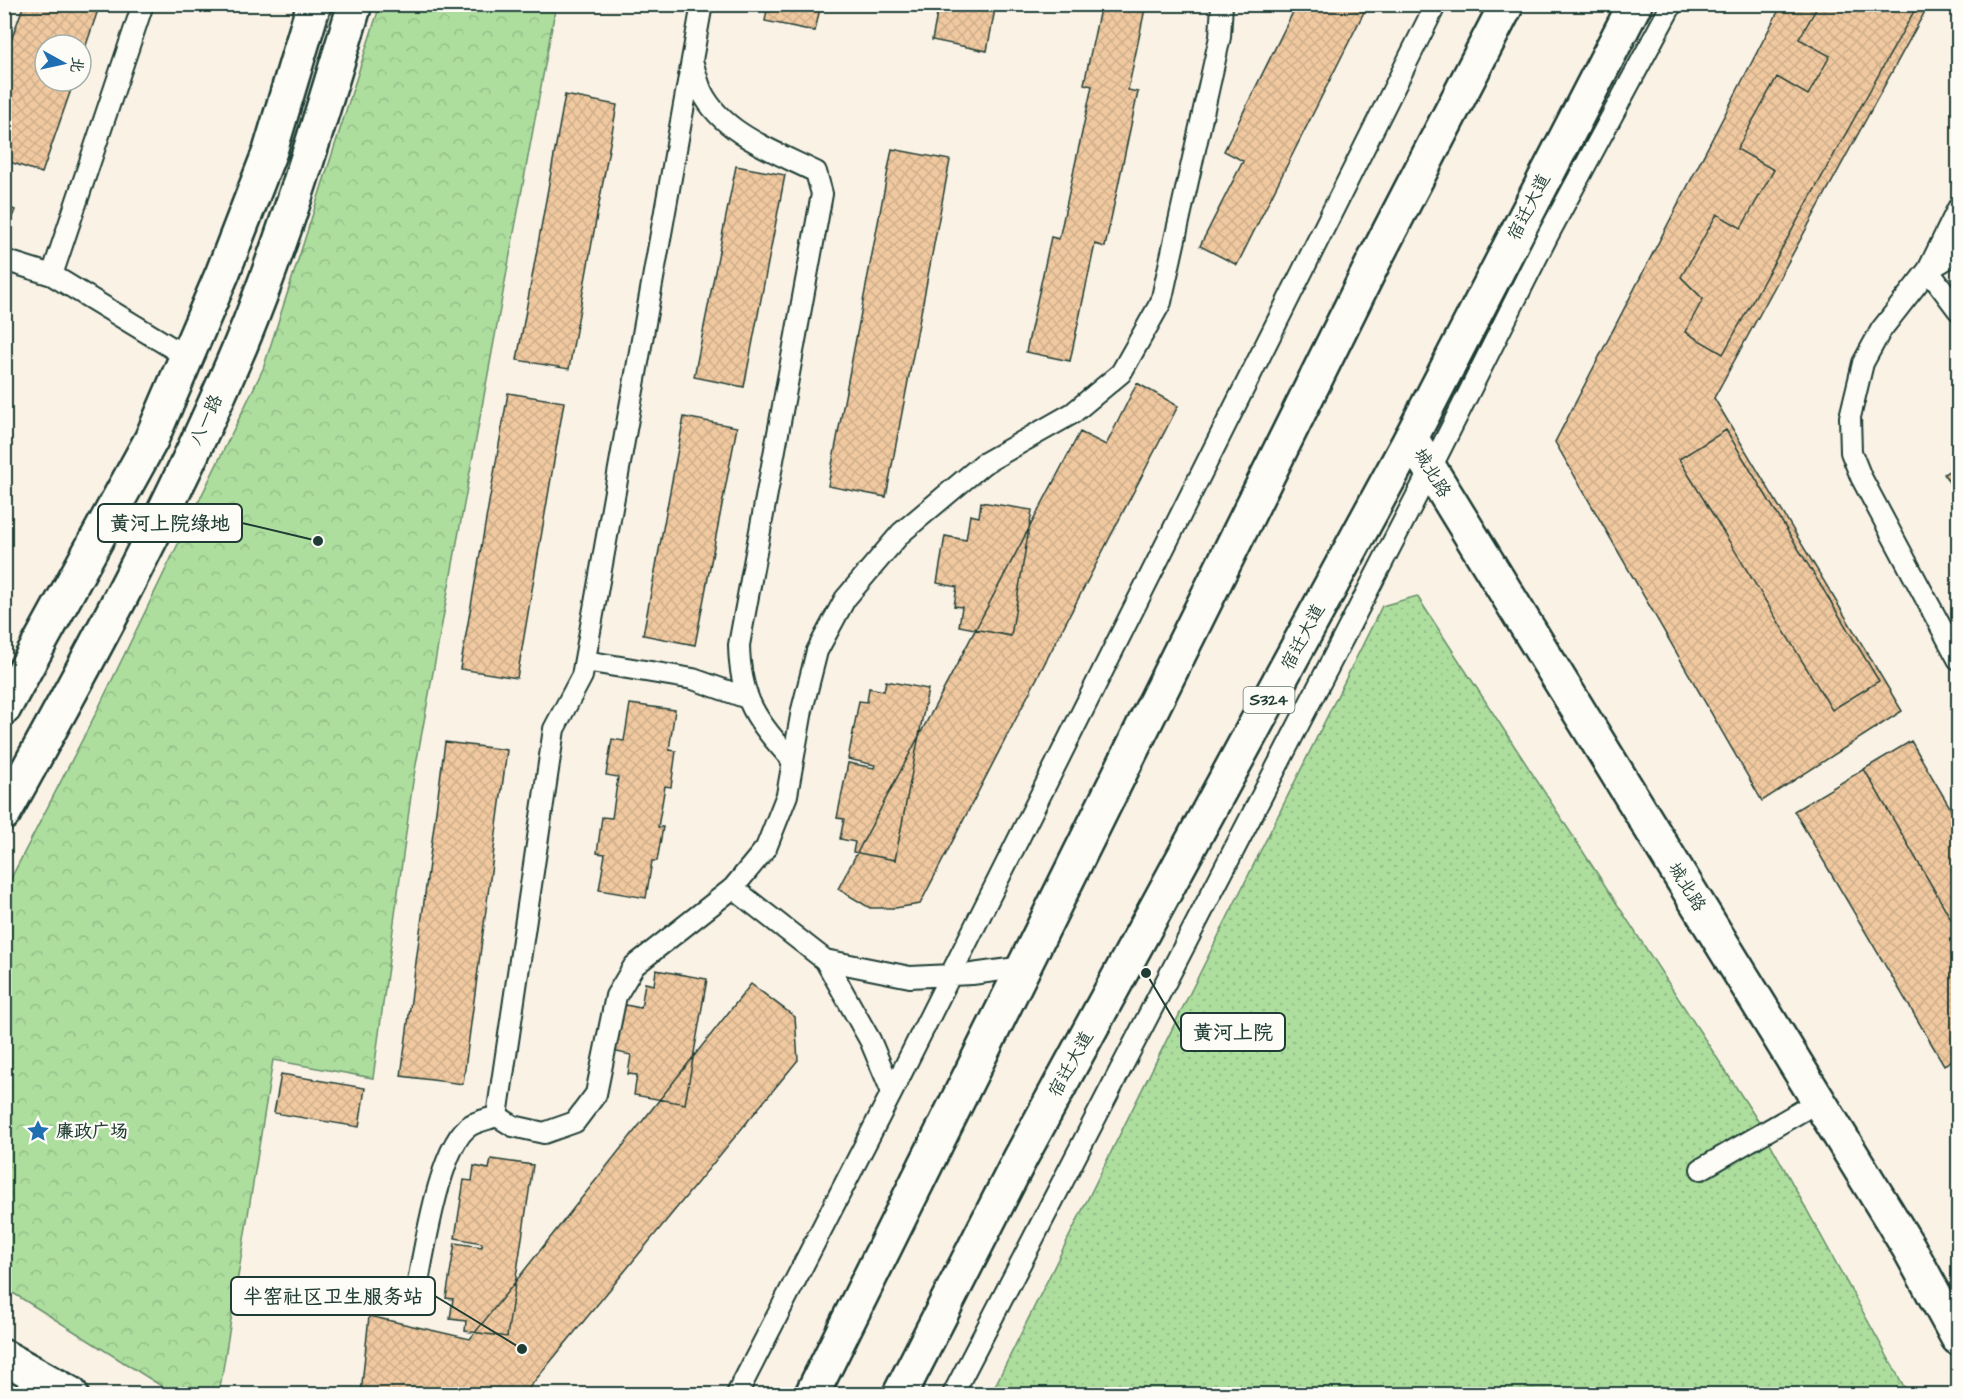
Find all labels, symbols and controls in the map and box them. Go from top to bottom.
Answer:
north arrow [33,33,93,93]
text: 北 [65,55,89,74]
street label: 宿迁大道 [1502,169,1556,245]
street label: 八一路 [183,390,229,450]
street label: 城北路 [1407,443,1457,503]
callout: 黄河上院绿地 [98,504,242,542]
text: 黄河上院绿地 [110,510,230,538]
street label: 宿迁大道 [1275,599,1331,675]
road number: S324 [1244,687,1294,713]
street label: 城北路 [1662,857,1712,917]
callout: 黄河上院 [1181,1013,1285,1051]
text: 黄河上院 [1193,1019,1273,1047]
street label: 宿迁大道 [1043,1026,1099,1102]
place icon: 廉政广场 [25,1118,51,1144]
place label: 廉政广场 [56,1119,128,1144]
callout: 半窑社区卫生服务站 [231,1277,435,1315]
text: 半窑社区卫生服务站 [243,1283,423,1311]

